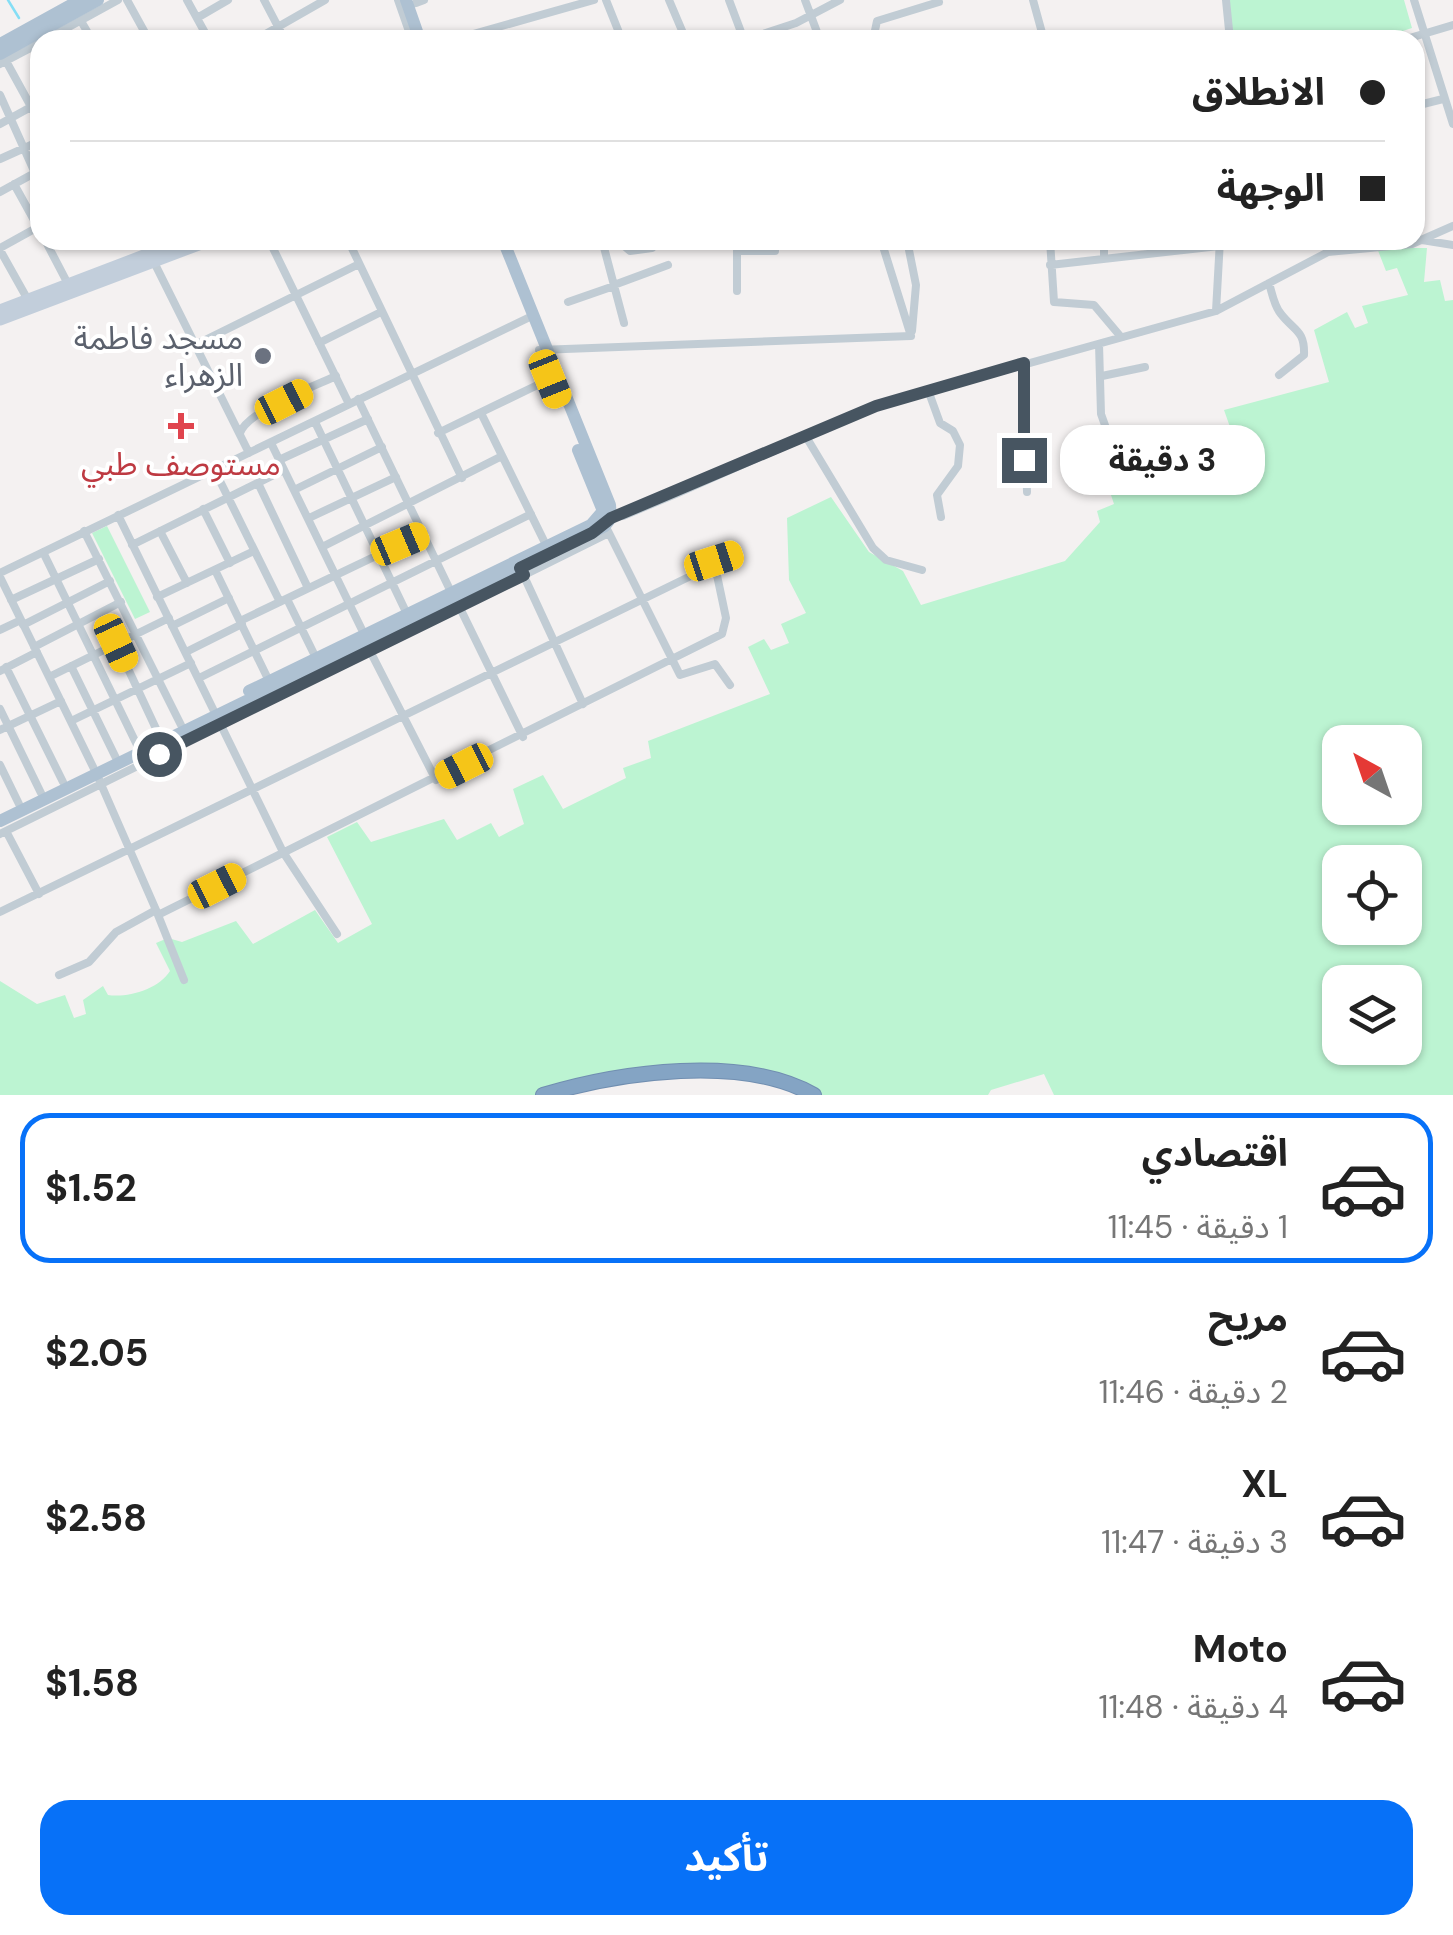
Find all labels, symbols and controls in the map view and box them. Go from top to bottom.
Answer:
text: الانطلاق [1192,67,1325,117]
text: الوجهة [1217,163,1325,213]
place label: مسجد فاطمة الزهراء [74,317,243,396]
marker: مسجد فاطمة الزهراء [252,345,274,367]
car [525,346,575,412]
car [250,375,318,429]
marker: مستوصف طبي [168,413,194,439]
callout: 3 دقيقة [1059,425,1264,495]
route end [1002,438,1047,483]
text: 3 دقيقة [1109,439,1216,481]
place label: مستوصف طبي [81,443,281,488]
car [367,518,433,570]
car [681,537,747,585]
car [90,609,142,677]
north arrow [1322,725,1422,825]
map controls [1322,725,1422,1065]
route start [137,732,182,777]
car [430,739,498,793]
button: locate [1322,845,1422,945]
car [183,859,251,913]
button: layers [1322,965,1422,1065]
text: اقتصادي [1142,1128,1288,1178]
icon: car [1318,1143,1408,1233]
text: $1.52 [45,1163,137,1213]
text: 1 دقيقة · 11:45 [1108,1206,1288,1248]
text: مريح [1208,1293,1288,1343]
icon: car [1318,1308,1408,1398]
text: $2.05 [45,1328,148,1378]
text: 2 دقيقة · 11:46 [1099,1371,1288,1413]
text: XL [1241,1459,1288,1509]
icon: car [1318,1473,1408,1563]
text: $2.58 [45,1493,147,1543]
text: 3 دقيقة · 11:47 [1101,1521,1288,1563]
text: Moto [1193,1624,1288,1674]
icon: car [1318,1638,1408,1728]
text: $1.58 [45,1658,139,1708]
text: 4 دقيقة · 11:48 [1098,1686,1288,1728]
button: تأكيد [40,1800,1413,1915]

